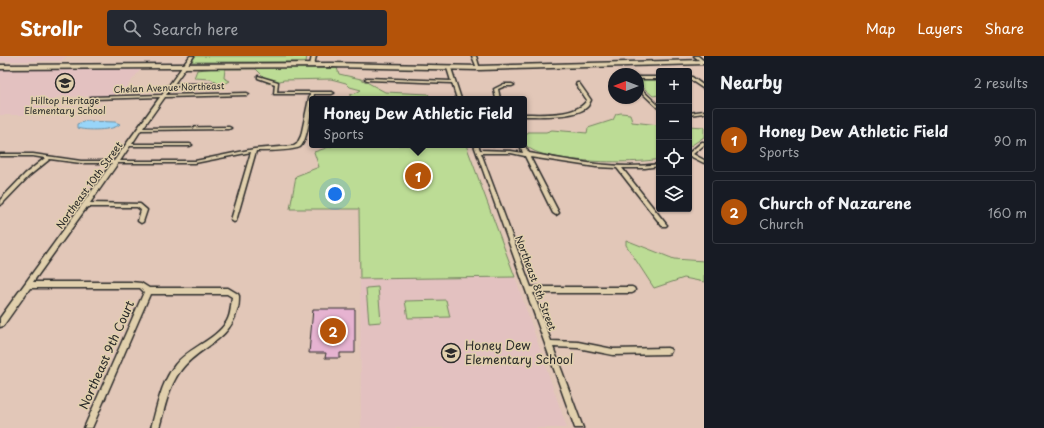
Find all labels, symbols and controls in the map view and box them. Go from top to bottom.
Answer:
search box [107,10,387,46]
text: Strollr [20,14,83,42]
icon: search [121,17,143,39]
text: Search here [153,17,238,40]
text: Map [866,18,896,39]
text: Layers [918,18,963,39]
text: Share [985,18,1024,39]
north arrow [608,68,644,104]
map controls [656,68,692,212]
button: + [656,68,692,104]
text: Nearby [720,69,782,95]
school or university icon: Hilltop Heritage Elementary School [54,72,76,94]
text: 2 results [974,73,1028,92]
street label: Chelan Avenue Northeast [113,78,225,96]
place label: Hilltop Heritage Elementary School [24,93,106,117]
popup [309,96,527,148]
text: Honey Dew Athletic Field [324,101,512,124]
button: − [656,104,692,140]
text: Honey Dew Athletic Field [759,119,948,142]
text: Sports [324,124,364,143]
text: 1 [731,131,737,150]
text: 90 m [994,131,1027,150]
street label: Northeast 10th Street [52,138,125,232]
button: locate [656,140,692,176]
text: Sports [759,142,799,161]
pin: 1 [405,161,431,191]
button: layers [656,176,692,212]
your location [325,184,345,204]
text: Church of Nazarene [759,191,911,214]
text: 2 [729,203,739,222]
text: 160 m [988,203,1027,222]
text: Church [759,214,804,233]
street label: Northeast 8th Street [512,233,561,332]
street label: Northeast 9th Court [74,297,138,412]
pin: 2 [320,316,346,346]
place label: Honey Dew Elementary School [465,336,573,368]
school or university icon: Honey Dew Elementary School [440,342,462,364]

